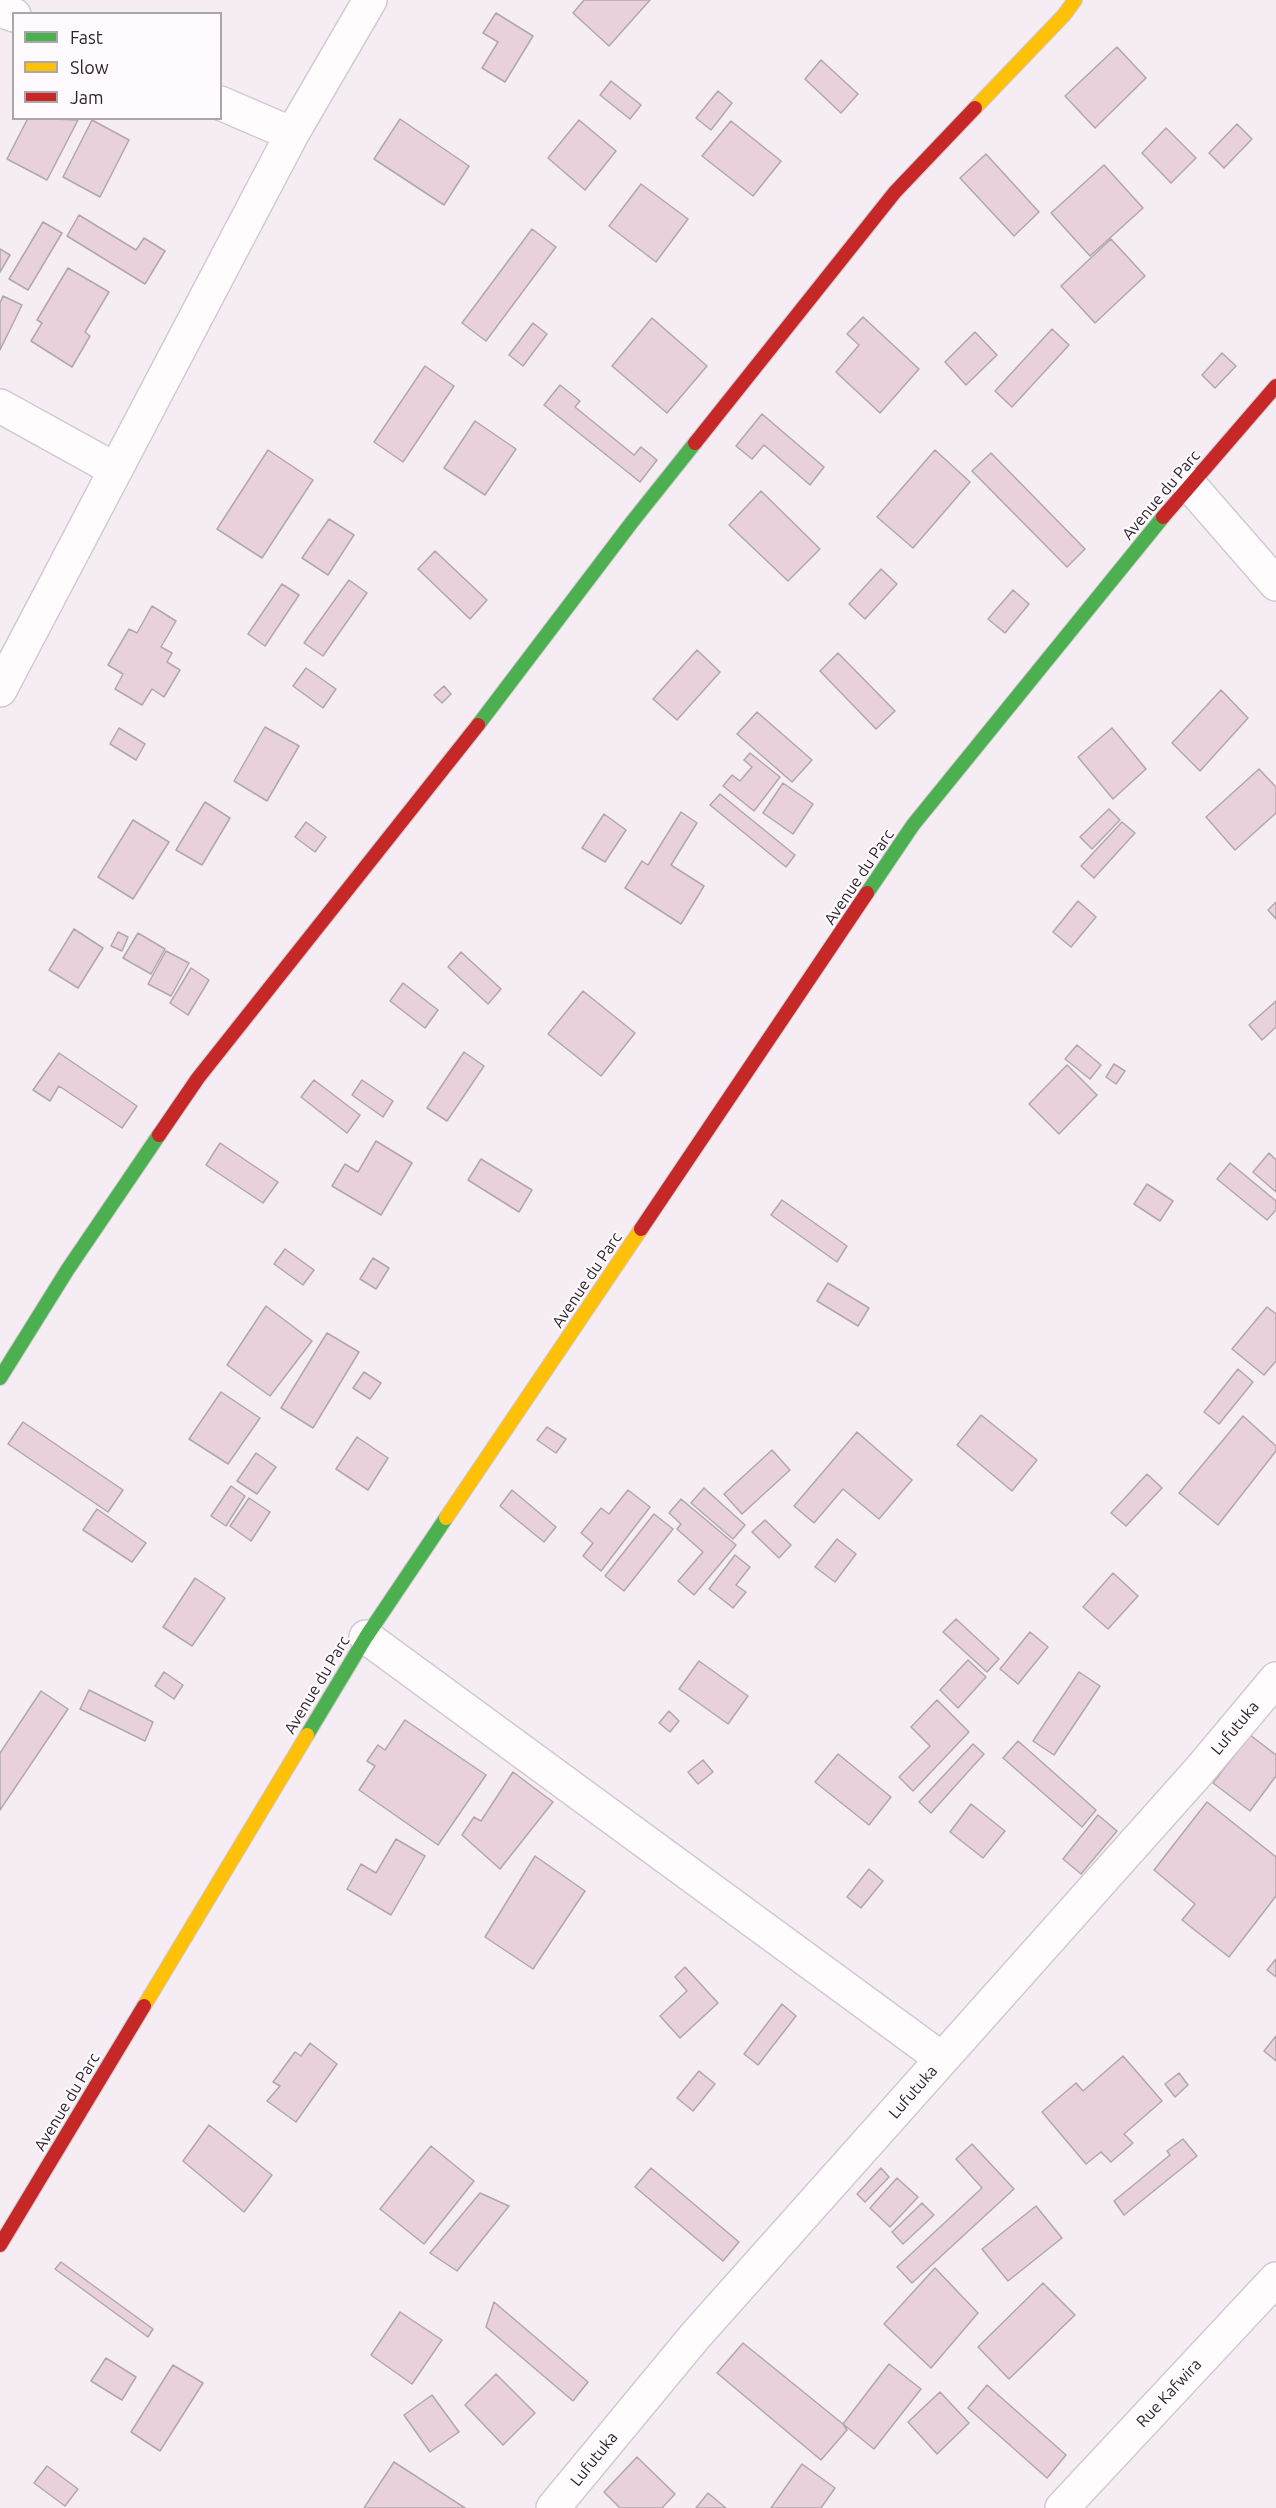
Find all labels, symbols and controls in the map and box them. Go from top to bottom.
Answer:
legend [12,12,222,120]
text: Fast [70,27,103,47]
text: Slow [70,57,109,77]
text: Jam [70,87,104,107]
street label: Avenue du Parc [1118,446,1204,544]
street label: Avenue du Parc [820,826,898,928]
street label: Avenue du Parc [548,1229,626,1331]
street label: Avenue du Parc [280,1633,354,1737]
street label: Lufutuka [1207,1697,1263,1759]
street label: Avenue du Parc [30,2050,104,2154]
street label: Lufutuka [885,2061,941,2123]
street label: Rue Kafwira [1132,2355,1206,2431]
street label: Lufutuka [566,2428,622,2490]

